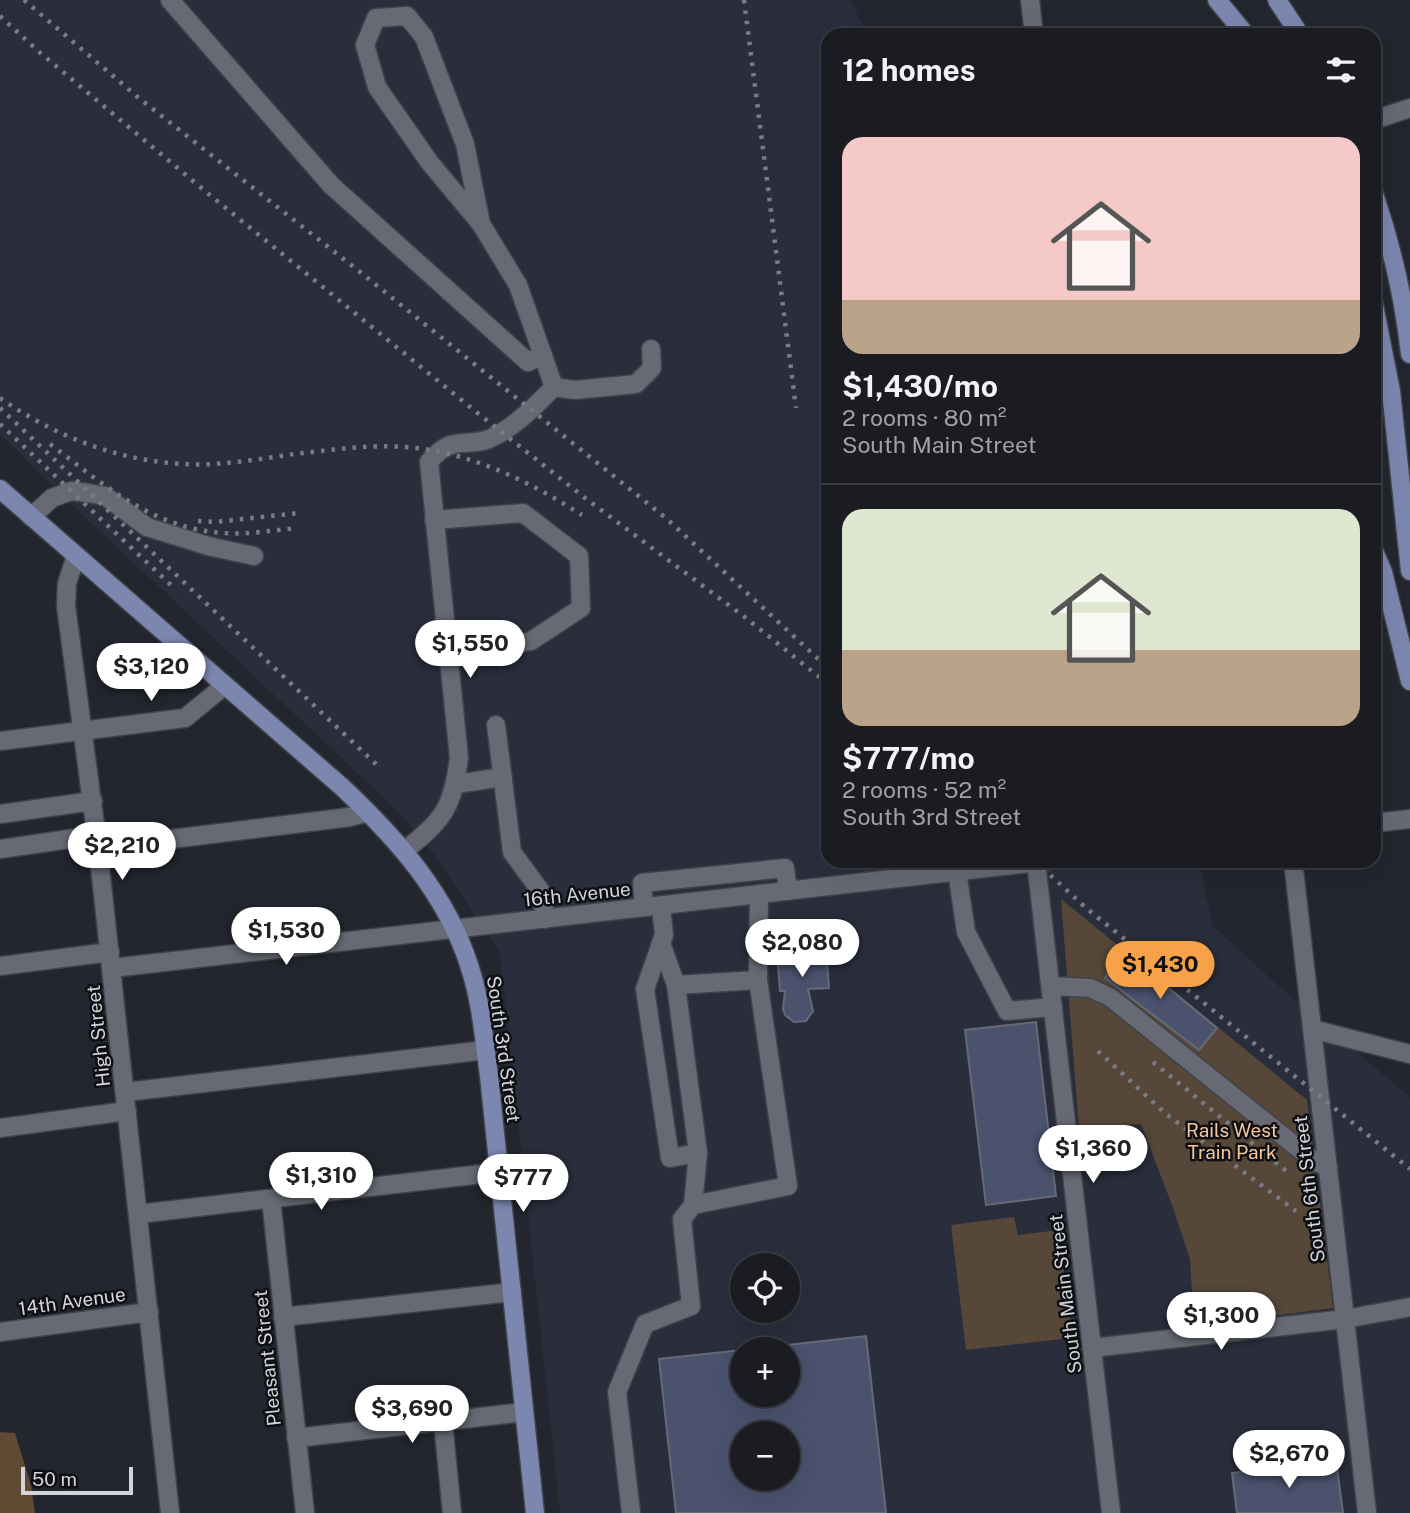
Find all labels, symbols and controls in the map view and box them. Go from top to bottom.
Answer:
icon: filters [1322,51,1360,89]
text: 12 homes [842,52,976,88]
icon: home [1038,183,1164,309]
text: $1,430/mo [842,368,998,404]
text: 2 rooms · 80 m² [842,404,1007,431]
text: South Main Street [842,431,1036,458]
icon: home [1038,555,1164,681]
pin: $1,550 [413,620,527,680]
text: $1,550 [431,629,509,656]
pin: $3,120 [94,644,208,703]
text: $3,120 [113,652,189,679]
text: $777/mo [842,740,975,776]
text: 2 rooms · 52 m² [842,776,1006,803]
text: South 3rd Street [842,803,1021,830]
pin: $2,210 [65,822,179,882]
text: $2,210 [84,831,160,858]
street label: 16th Avenue [522,877,632,911]
pin: $1,530 [229,908,343,967]
text: $1,530 [247,916,325,943]
pin: $2,080 [745,920,859,979]
text: $2,080 [761,928,843,955]
pin: $1,430 [1103,942,1217,1001]
text: $1,430 [1122,950,1198,977]
street label: South 3rd Street [483,974,525,1124]
street label: High Street [82,984,114,1088]
street label: South 6th Street [1289,1114,1329,1264]
park label: Rails West Train Park [1186,1119,1278,1163]
pin: $1,360 [1036,1126,1150,1185]
text: $1,360 [1054,1134,1132,1161]
pin: $1,310 [264,1152,378,1212]
pin: $777 [482,1154,564,1214]
text: $1,310 [285,1161,357,1188]
text: $777 [493,1163,553,1190]
street label: South Main Street [1044,1213,1086,1375]
map controls [730,1253,800,1491]
button: locate [730,1253,800,1323]
street label: 14th Avenue [17,1283,127,1319]
street label: Pleasant Street [249,1289,285,1427]
pin: $1,300 [1164,1292,1278,1352]
text: $1,300 [1183,1301,1259,1328]
button: + [730,1337,800,1407]
pin: $3,690 [355,1386,469,1445]
text: $3,690 [371,1394,453,1421]
button: − [730,1421,800,1491]
pin: $2,670 [1232,1430,1346,1490]
text: $2,670 [1249,1439,1329,1466]
scale bar [21,1464,133,1496]
text: 50 m [32,1468,77,1490]

